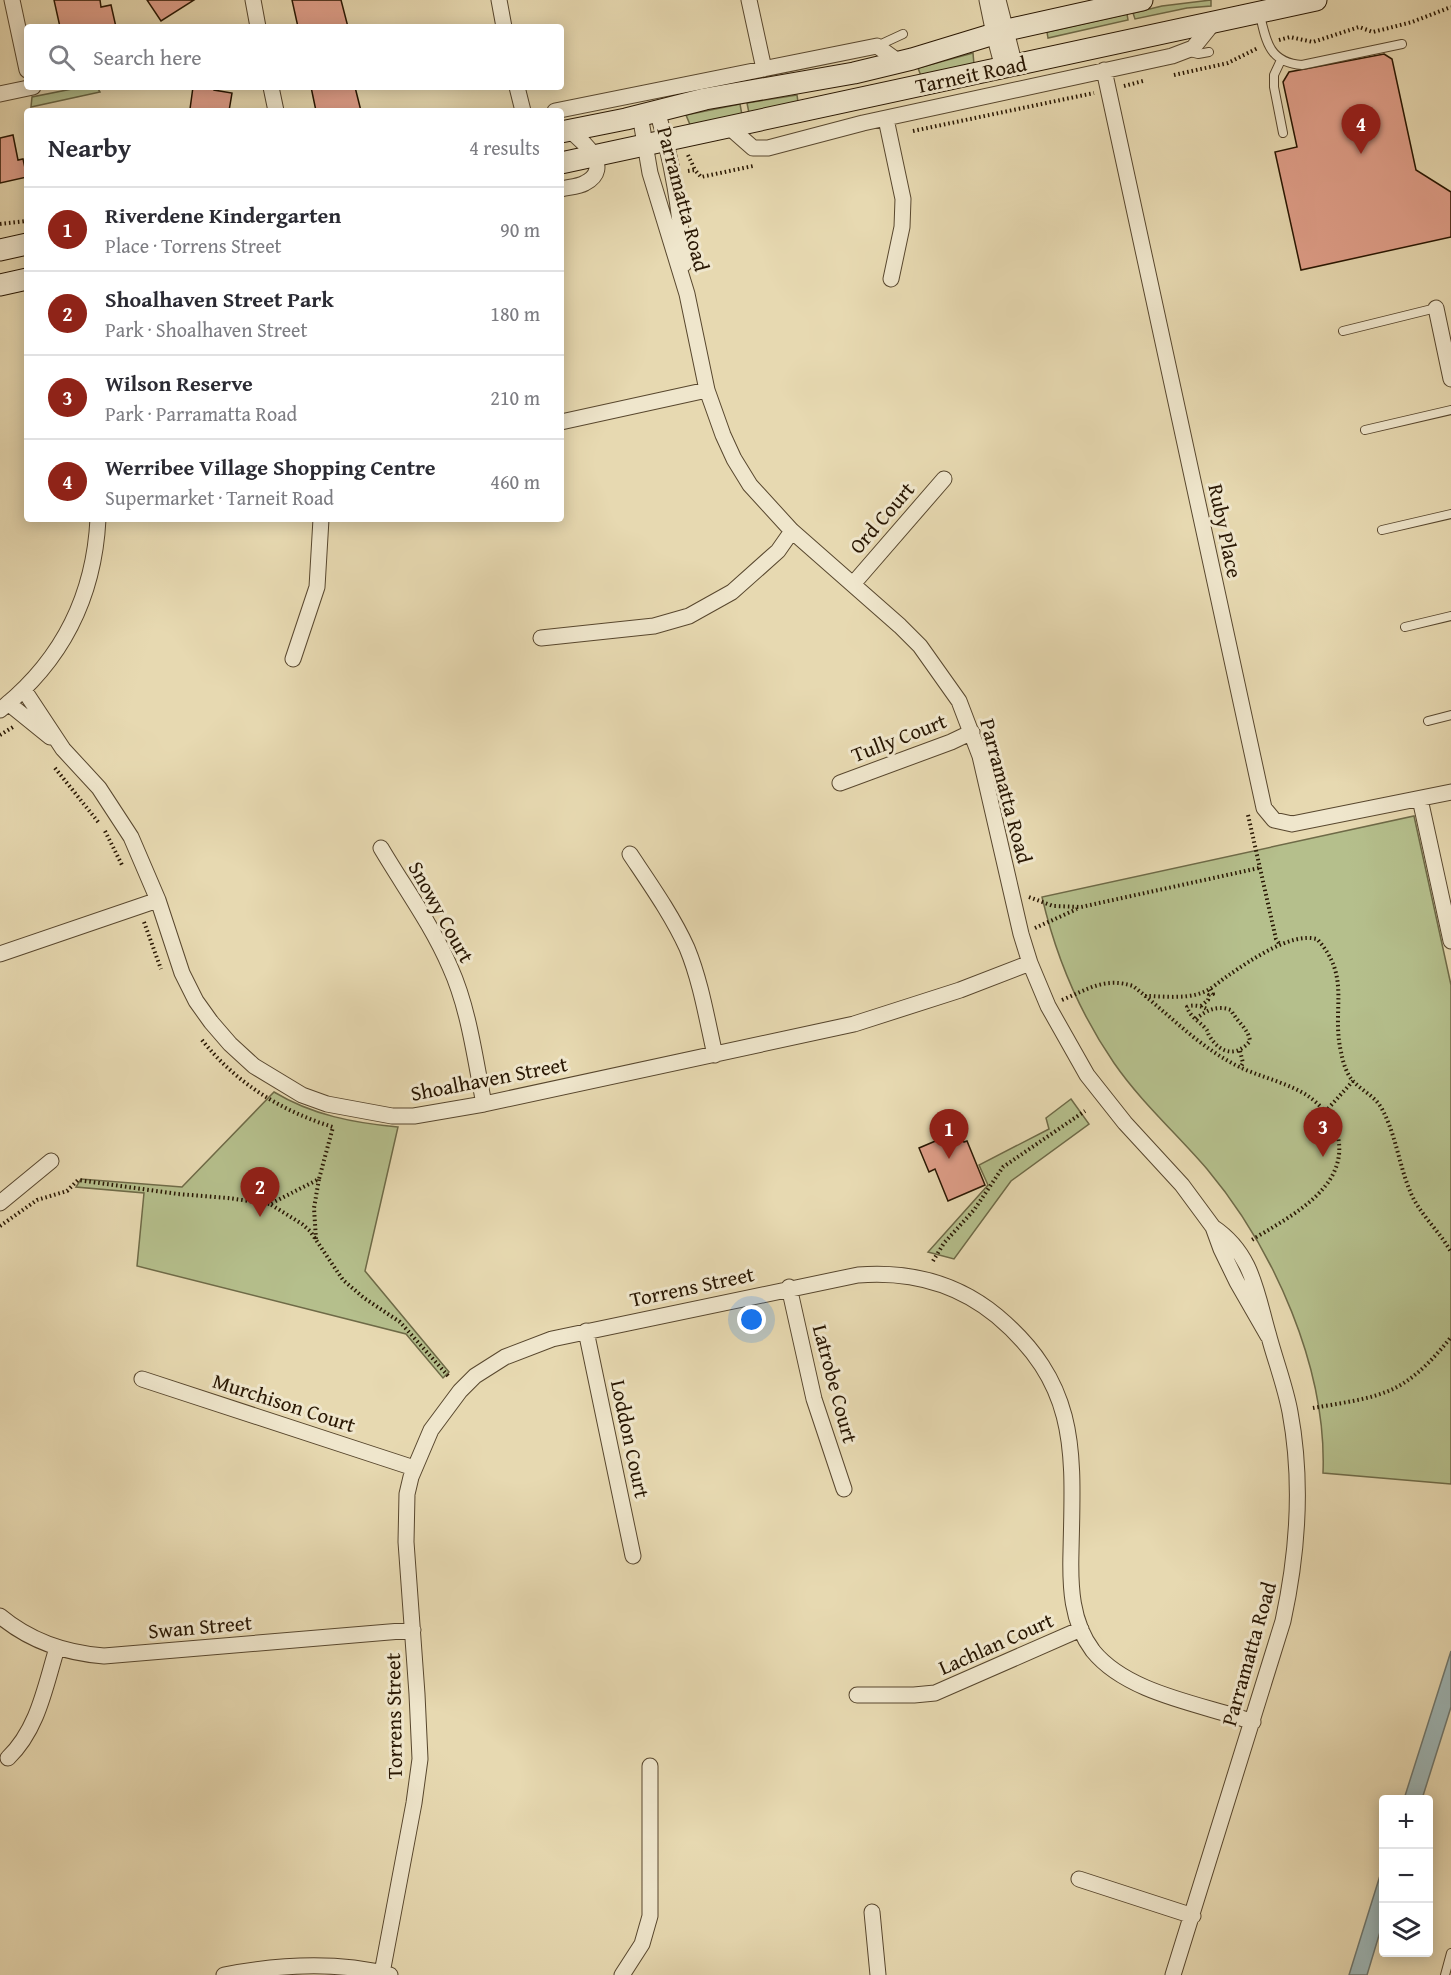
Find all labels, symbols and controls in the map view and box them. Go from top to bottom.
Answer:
search box [24,24,564,90]
icon: search [45,41,78,74]
text: Search here [93,41,202,73]
street label: Tarneit Road [912,47,1030,101]
pin: 4 [1342,104,1380,154]
street label: Parramatta Road [649,123,718,275]
text: Nearby [48,128,131,167]
text: 4 results [469,133,540,162]
text: Riverdene Kindergarten [105,199,341,231]
text: 1 [62,215,73,244]
text: 90 m [500,215,540,244]
text: Place · Torrens Street [105,231,282,260]
text: Shoalhaven Street Park [105,283,334,315]
text: 2 [62,299,73,328]
text: 180 m [490,299,540,328]
text: Park · Shoalhaven Street [105,315,307,344]
text: Wilson Reserve [105,367,253,399]
text: 3 [62,383,73,412]
text: 210 m [490,383,540,412]
text: Park · Parramatta Road [105,399,297,428]
text: Werribee Village Shopping Centre [105,451,436,483]
text: 4 [62,467,73,496]
text: 460 m [490,467,540,496]
street label: Ord Court [842,474,922,561]
street label: Ruby Place [1200,481,1251,581]
text: Supermarket · Tarneit Road [105,483,334,512]
street label: Tully Court [847,705,951,770]
street label: Parramatta Road [972,715,1041,867]
street label: Snowy Court [401,855,482,969]
street label: Shoalhaven Street [408,1048,571,1109]
pin: 3 [1304,1108,1342,1157]
pin: 1 [930,1110,968,1159]
pin: 2 [240,1168,280,1217]
street label: Torrens Street [627,1258,758,1315]
your location [737,1305,766,1334]
street label: Latrobe Court [805,1321,866,1447]
street label: Murchison Court [209,1365,360,1440]
street label: Loddon Court [603,1377,658,1501]
street label: Parramatta Road [1213,1577,1284,1730]
street label: Lachlan Court [933,1604,1059,1683]
street label: Swan Street [147,1606,254,1646]
street label: Torrens Street [377,1652,410,1779]
map controls [1379,1795,1433,1957]
button: + [1379,1795,1433,1849]
button: − [1379,1849,1433,1903]
button: layers [1379,1903,1433,1957]

